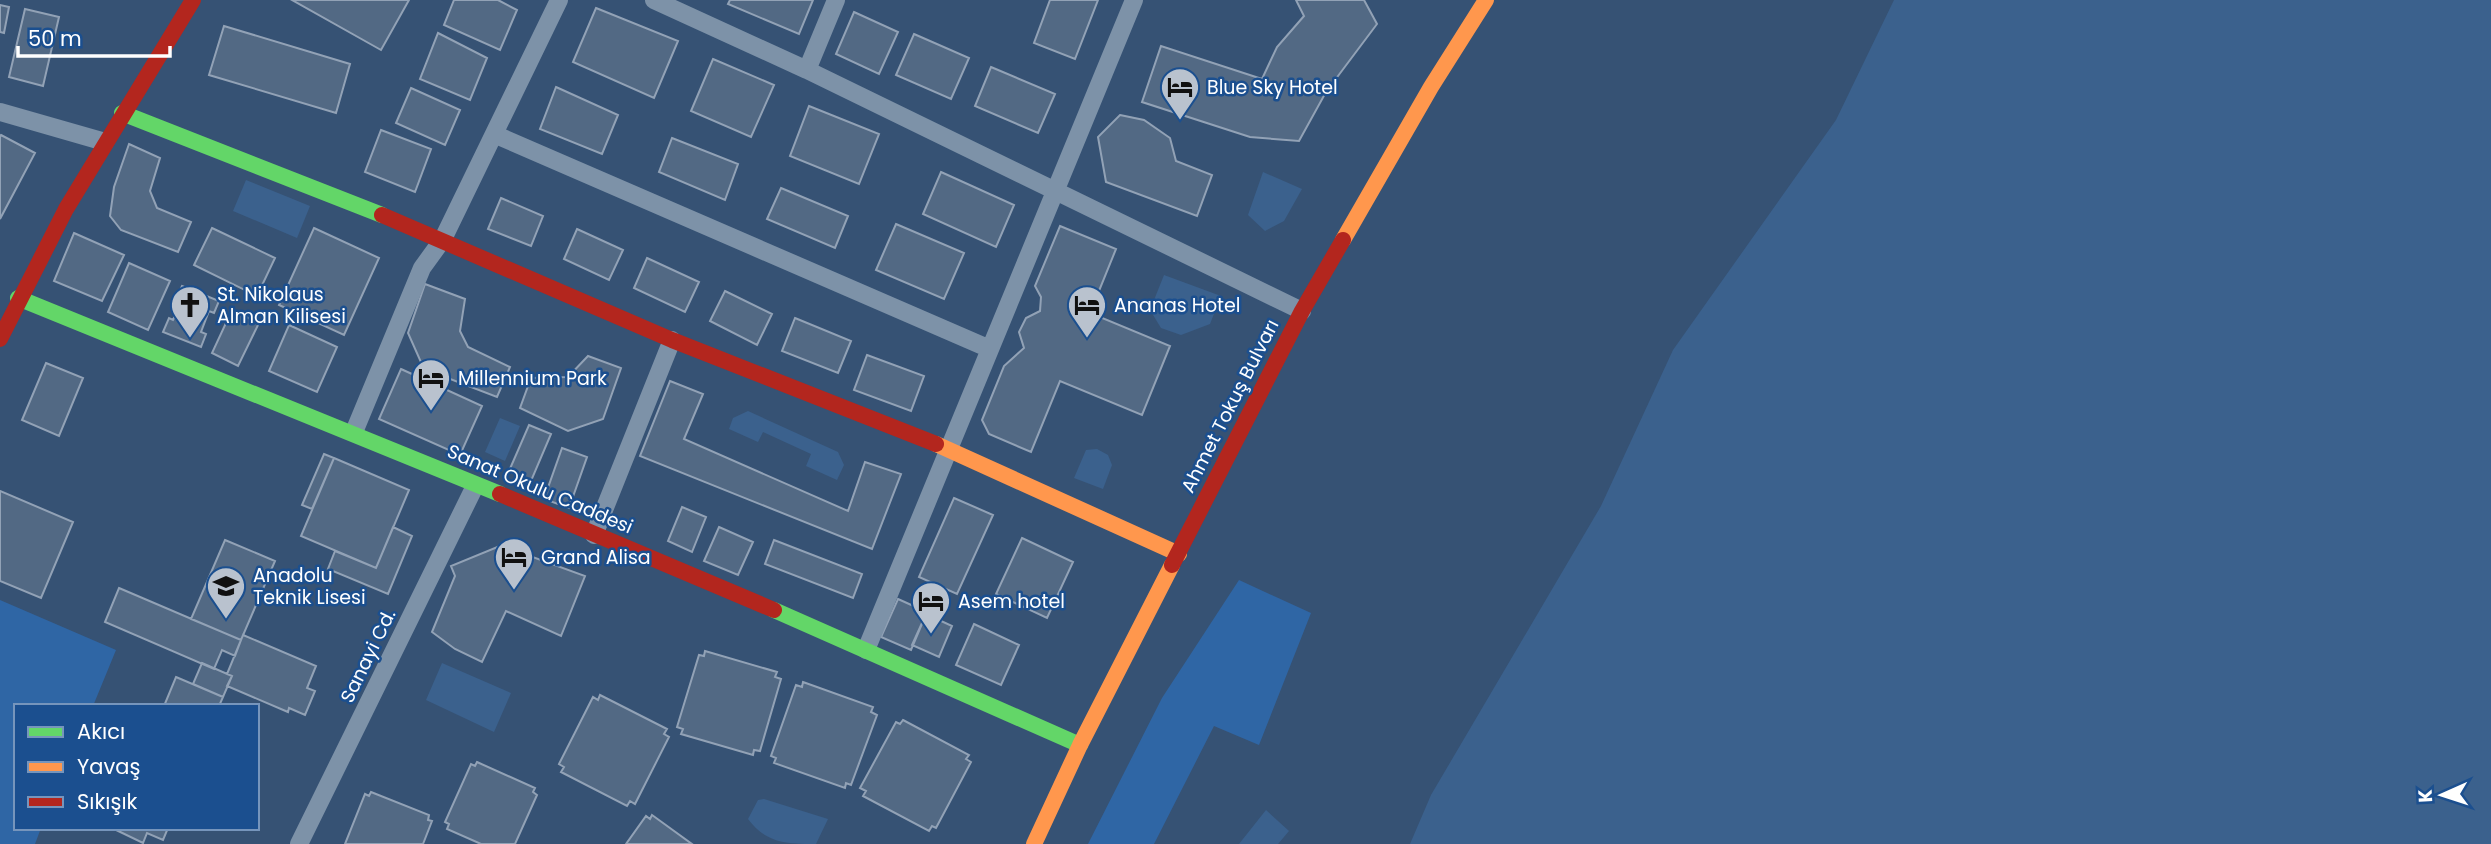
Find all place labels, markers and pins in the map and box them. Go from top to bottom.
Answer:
hotel icon: Blue Sky Hotel [1159,66,1201,121]
place label: Blue Sky Hotel [1207,74,1338,101]
place label: St. Nikolaus Alman Kilisesi [217,281,346,330]
church icon: St. Nikolaus Alman Kilisesi [169,284,211,339]
hotel icon: Ananas Hotel [1066,284,1108,339]
place label: Ananas Hotel [1114,292,1240,319]
hotel icon: Millennium Park [410,357,452,412]
place label: Millennium Park [458,365,607,392]
hotel icon: Grand Alisa [493,536,535,591]
place label: Grand Alisa [541,544,651,571]
place label: Anadolu Teknik Lisesi [253,562,366,611]
school or university icon: Anadolu Teknik Lisesi [205,565,247,620]
hotel icon: Asem hotel [910,580,952,635]
place label: Asem hotel [958,588,1065,615]

